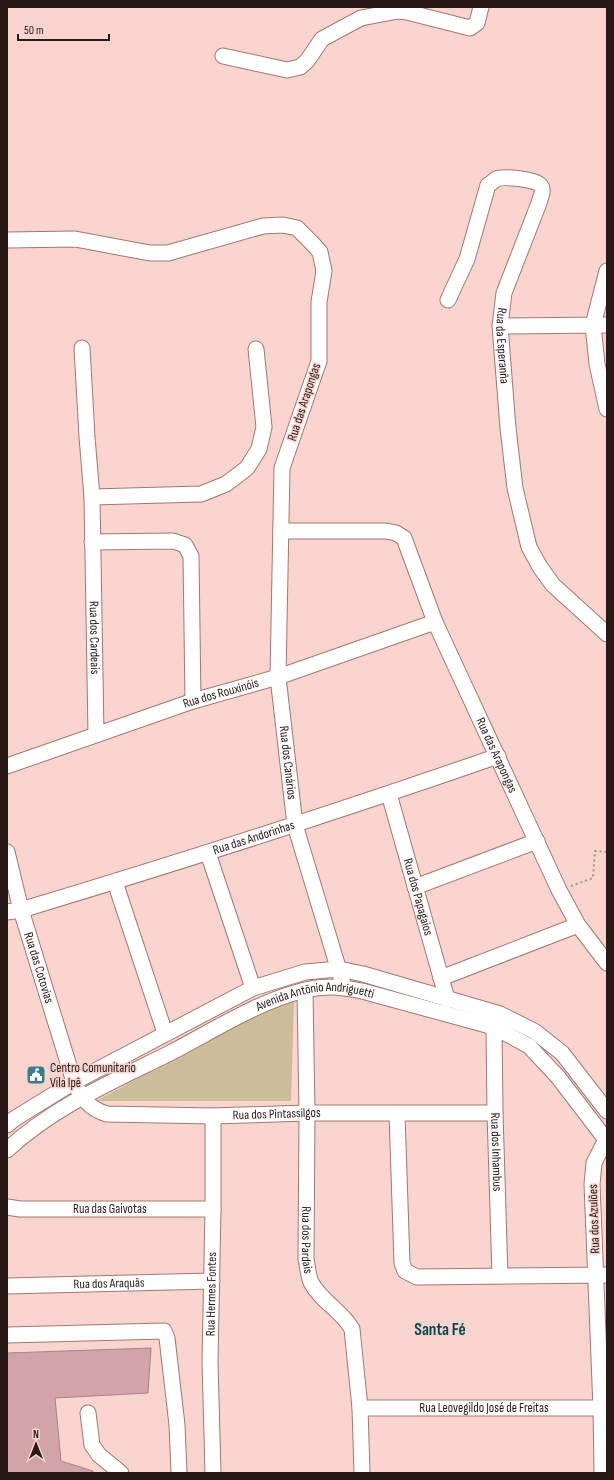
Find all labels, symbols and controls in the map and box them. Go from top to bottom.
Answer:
scale bar [18,16,109,42]
text: 50 m [24,23,44,38]
street label: Rua da Esperanña [492,307,513,384]
street label: Rua das Arapongas [284,361,324,443]
street label: Rua dos Cardeais [86,601,103,675]
street label: Rua dos Rouxinóis [181,675,261,712]
street label: Rua das Arapongas [472,715,521,796]
street label: Rua dos Canários [276,725,300,801]
street label: Rua das Andorinhas [211,817,297,858]
street label: Rua dos Papagaios [400,857,437,938]
street label: Rua das Cotovias [20,930,57,1006]
street label: Avenida Antônio Andriguetti [252,979,376,1015]
place label: Centro Comunitario Vila Ipê [50,1060,136,1091]
public building icon: Centro Comunitario Vila Ipê [25,1064,47,1086]
street label: Rua dos Pintassilgos [232,1105,321,1123]
street label: Rua dos Inhambus [487,1112,505,1192]
street label: Rua dos Azulões [585,1184,603,1254]
street label: Rua das Gaivotas [73,1201,147,1217]
street label: Rua dos Pardais [298,1206,316,1275]
street label: Rua Hermes Fontes [203,1252,220,1336]
street label: Rua dos Araquãs [73,1275,145,1292]
district label: Santa Fé [414,1320,466,1340]
street label: Rua Leovegildo José de Freitas [419,1400,549,1416]
north arrow [16,1424,56,1464]
text: N [33,1428,39,1441]

